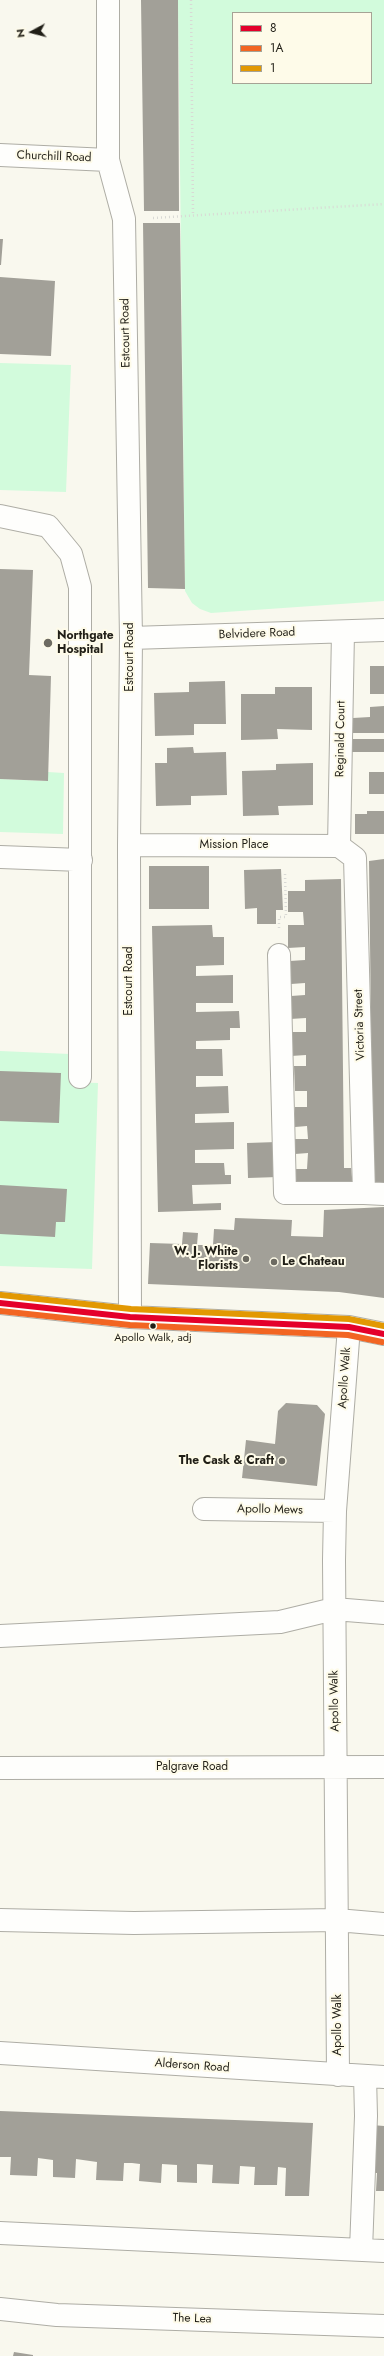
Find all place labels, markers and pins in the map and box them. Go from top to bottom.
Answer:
place label: Northgate Hospital [57,629,114,657]
marker: Northgate Hospital [42,637,54,649]
place label: W. J. White Florists [174,1245,238,1273]
marker: W. J. White Florists [241,1254,251,1264]
place label: Le Chateau [282,1255,345,1269]
marker: Le Chateau [269,1257,279,1267]
marker: Apollo Walk, adj [148,1321,158,1331]
place label: Apollo Walk, adj [114,1331,192,1345]
place label: The Cask & Craft [179,1454,274,1468]
marker: The Cask & Craft [277,1456,287,1466]

